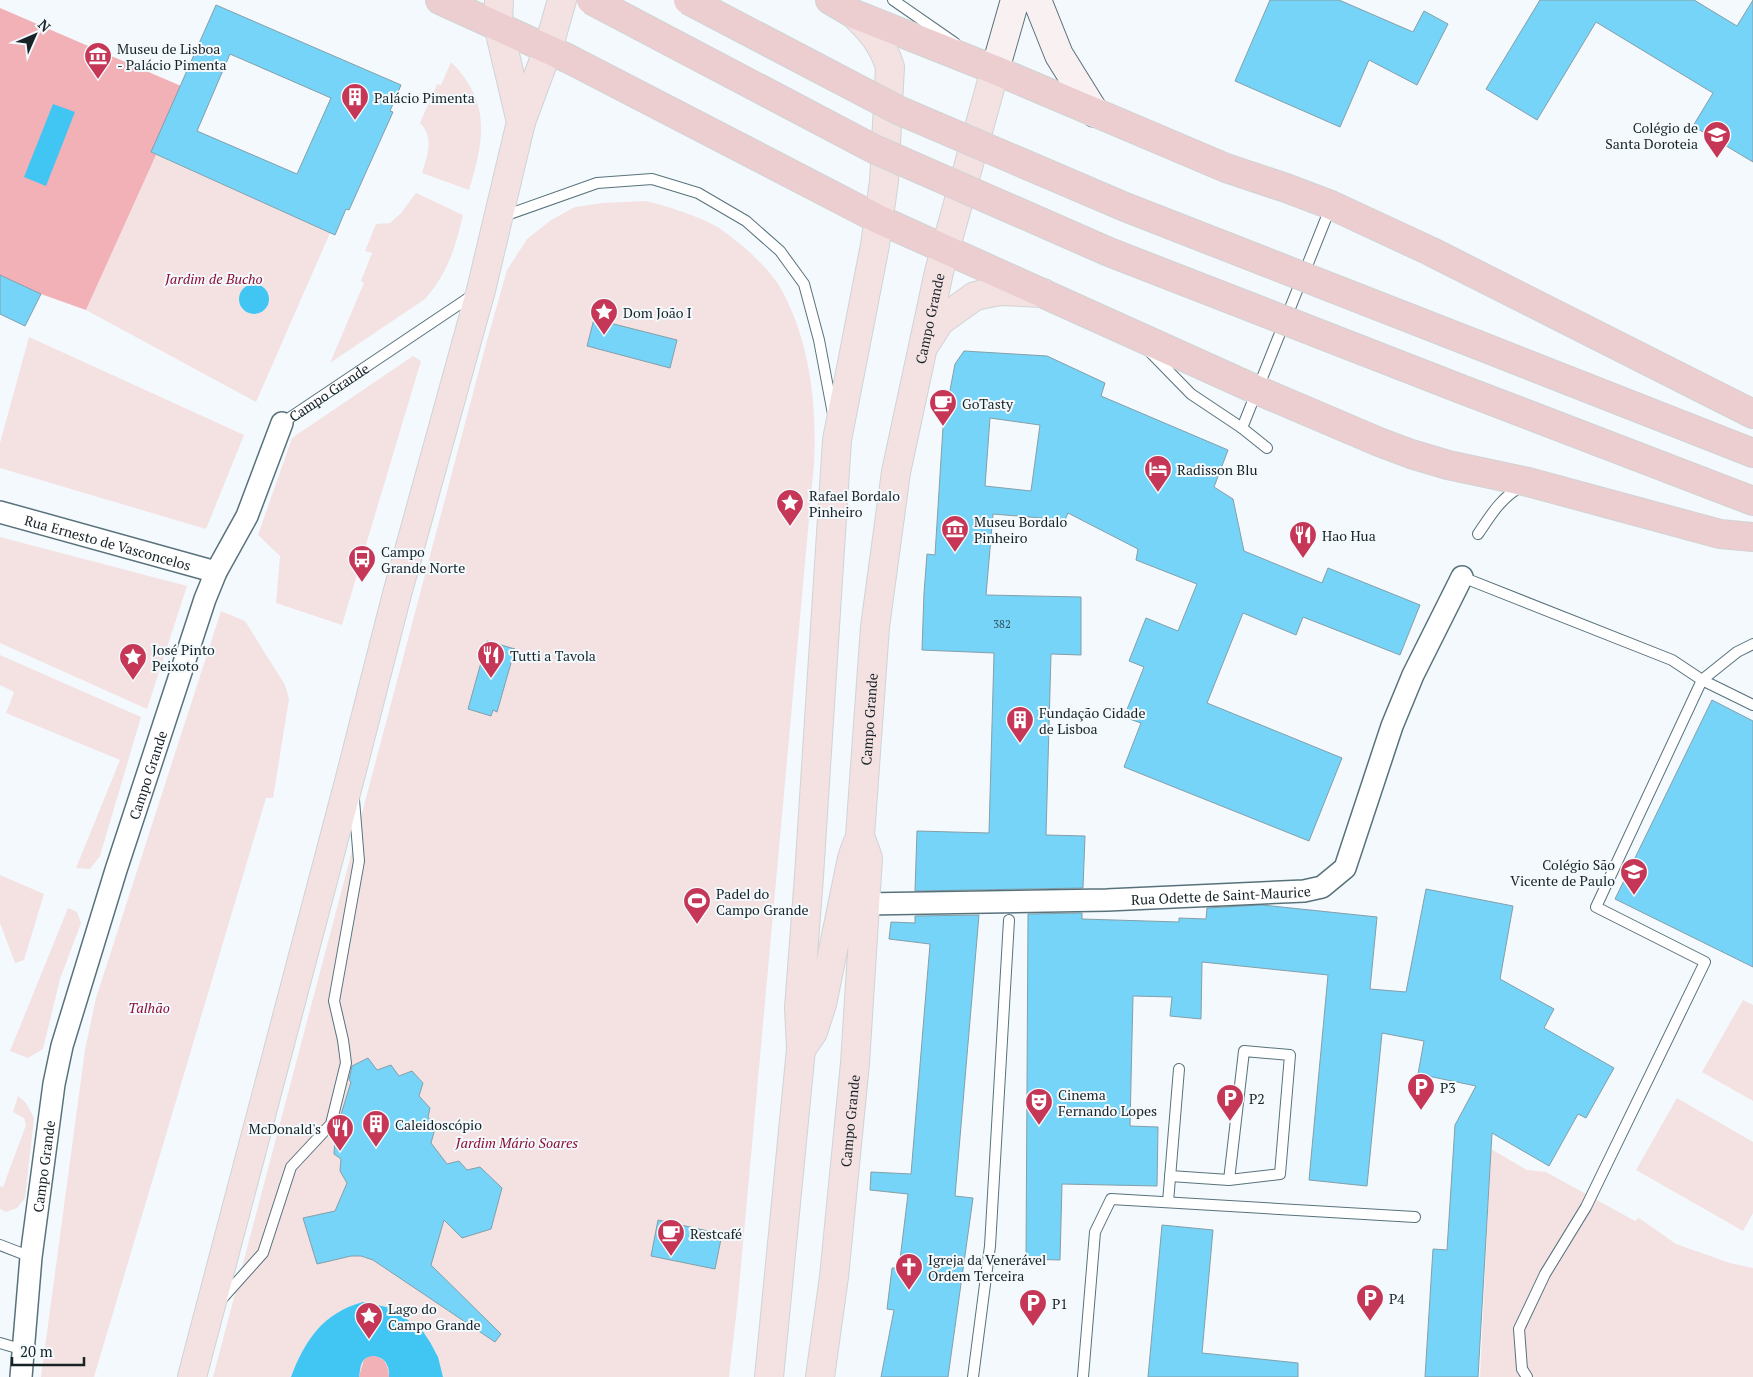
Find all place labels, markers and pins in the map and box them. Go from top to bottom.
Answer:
place label: Museu de Lisboa - Palácio Pimenta [117,39,227,74]
museum icon: Museu de Lisboa - Palácio Pimenta [83,41,113,80]
building icon: Palácio Pimenta [340,82,370,121]
place label: Palácio Pimenta [374,88,475,107]
place label: Colégio de Santa Doroteia [1605,118,1698,153]
school or university icon: Colégio de Santa Doroteia [1702,120,1732,159]
place icon: Dom João I [589,297,619,336]
place label: Dom João I [623,303,692,322]
cafe icon: GoTasty [928,388,958,427]
place label: GoTasty [962,394,1014,413]
hotel icon: Radisson Blu [1143,454,1173,493]
place label: Radisson Blu [1177,460,1257,479]
place label: Rafael Bordalo Pinheiro [809,486,900,521]
place icon: Rafael Bordalo Pinheiro [775,488,805,527]
place label: Museu Bordalo Pinheiro [974,512,1067,547]
museum icon: Museu Bordalo Pinheiro [940,514,970,553]
restaurant icon: Hao Hua [1288,520,1318,559]
place label: Hao Hua [1322,526,1376,545]
place label: Campo Grande Norte [381,542,465,577]
bus stop icon: Campo Grande Norte [347,544,377,583]
place label: José Pinto Peixoto [152,640,215,675]
restaurant icon: Tutti a Tavola [476,640,506,679]
place icon: José Pinto Peixoto [118,642,148,681]
place label: Tutti a Tavola [510,646,596,665]
place label: Fundação Cidade de Lisboa [1039,703,1145,738]
building icon: Fundação Cidade de Lisboa [1005,705,1035,744]
place label: Colégio São Vicente de Paulo [1510,855,1615,890]
school or university icon: Colégio São Vicente de Paulo [1619,857,1649,896]
place label: Padel do Campo Grande [716,884,808,919]
sports icon: Padel do Campo Grande [682,886,712,925]
parking icon: P3 [1406,1072,1436,1111]
place label: P3 [1440,1078,1456,1097]
parking icon: P2 [1215,1083,1245,1122]
place label: Cinema Fernando Lopes [1058,1085,1157,1120]
theatre icon: Cinema Fernando Lopes [1024,1087,1054,1126]
place label: P2 [1249,1089,1265,1108]
building icon: Caleidoscópio [361,1109,391,1148]
restaurant icon: McDonald's [325,1113,355,1152]
place label: Caleidoscópio [395,1115,482,1134]
place label: McDonald's [249,1119,321,1138]
cafe icon: Restcafé [656,1218,686,1257]
place label: Restcafé [690,1224,742,1243]
place label: Igreja da Venerável Ordem Terceira [928,1250,1046,1285]
church icon: Igreja da Venerável Ordem Terceira [894,1252,924,1291]
parking icon: P4 [1355,1283,1385,1322]
parking icon: P1 [1018,1288,1048,1327]
place label: P4 [1389,1289,1405,1308]
place label: P1 [1052,1294,1068,1313]
place label: Lago do Campo Grande [388,1299,480,1334]
place icon: Lago do Campo Grande [354,1301,384,1340]

